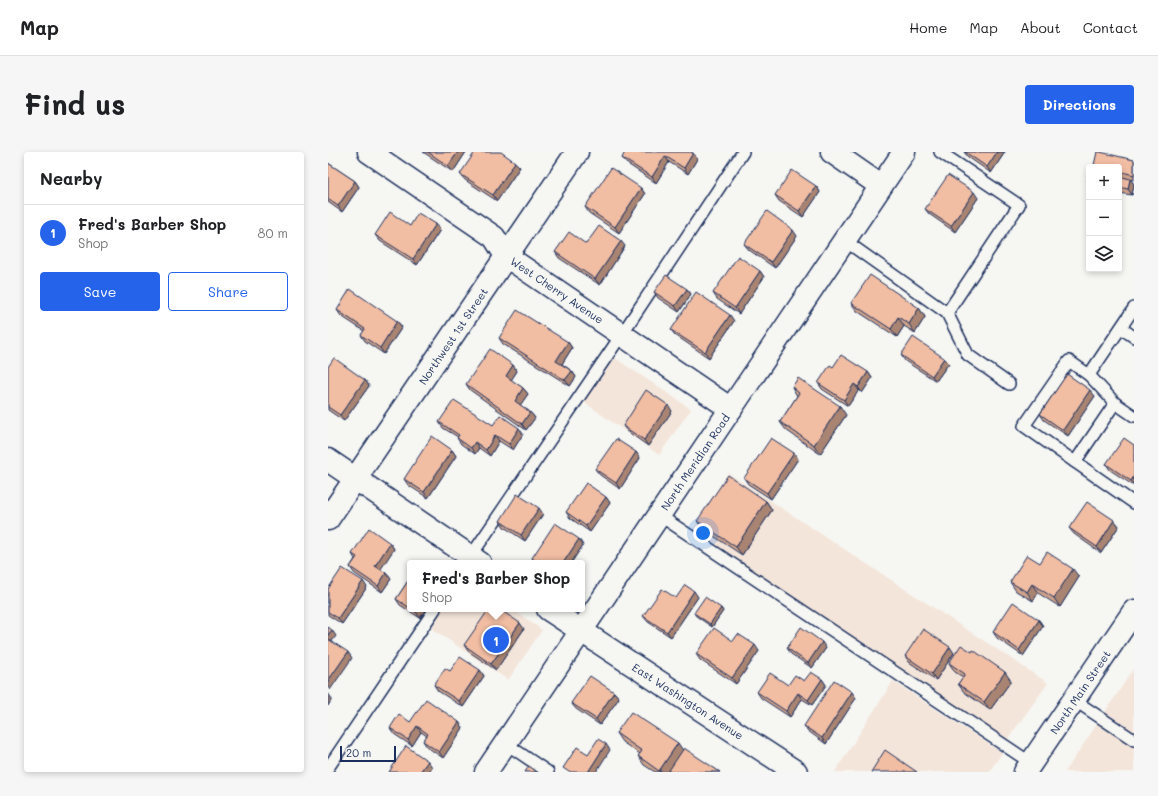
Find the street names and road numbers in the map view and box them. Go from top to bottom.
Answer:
street label: West Cherry Avenue [507,253,607,327]
street label: Northwest 1st Street [415,284,491,387]
street label: North Meridian Road [657,411,733,513]
street label: North Main Street [1046,647,1114,737]
street label: East Washington Avenue [629,659,747,743]

